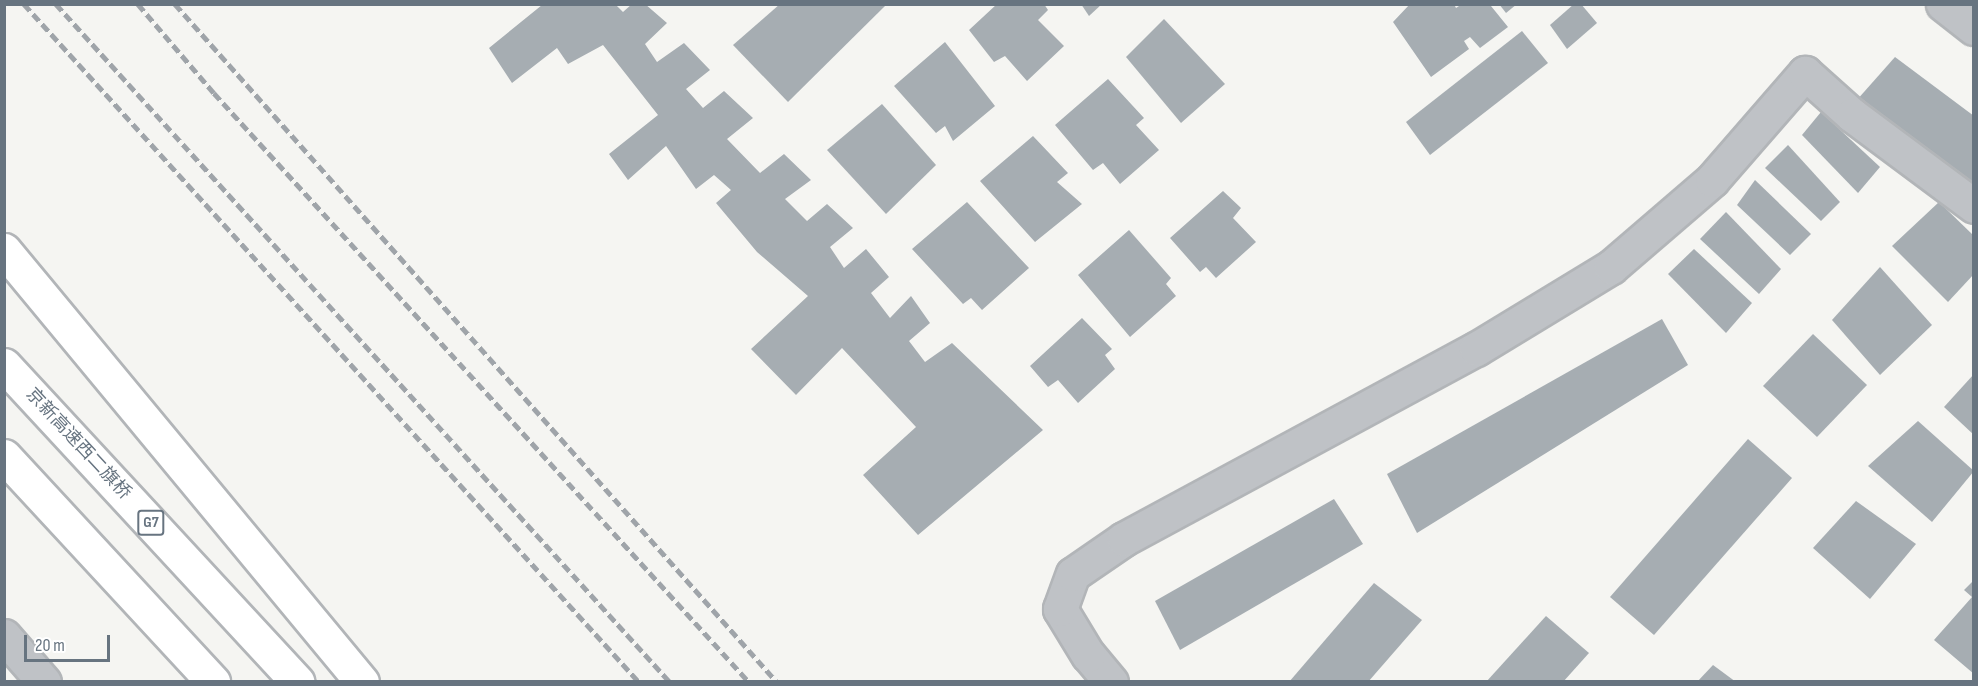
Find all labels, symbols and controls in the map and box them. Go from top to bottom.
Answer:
street label: 京新高速西二旗桥 [21,384,135,504]
road number: G7 [136,510,166,536]
scale bar [27,623,112,661]
text: 20 m [35,635,65,656]

